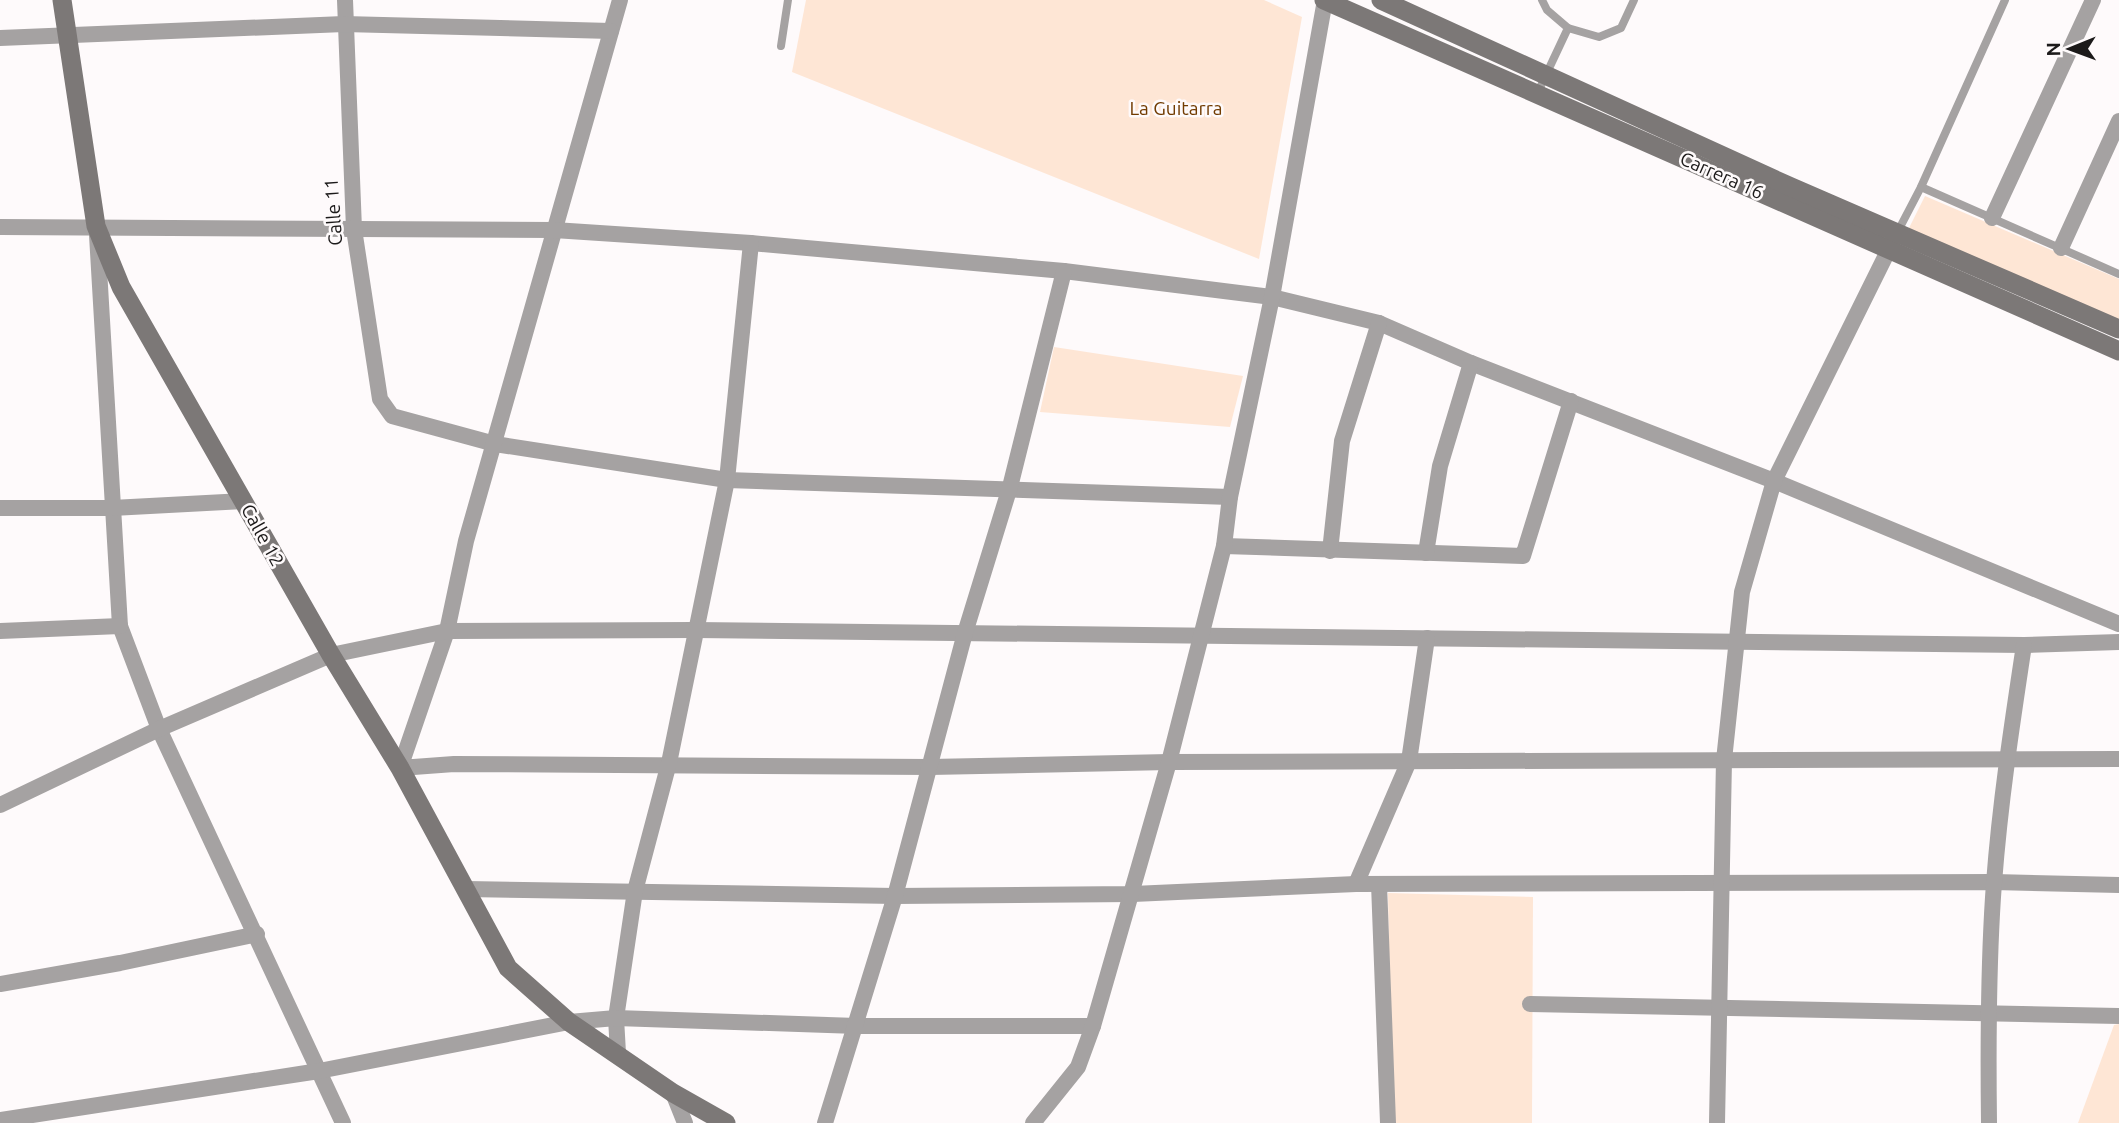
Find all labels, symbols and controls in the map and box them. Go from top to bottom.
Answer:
north arrow [2035,14,2105,84]
text: N [2042,42,2064,57]
park label: La Guitarra [1129,97,1223,119]
street label: Carrera 16 [1677,147,1767,203]
street label: Calle 11 [320,177,346,247]
street label: Calle 12 [237,500,289,570]

